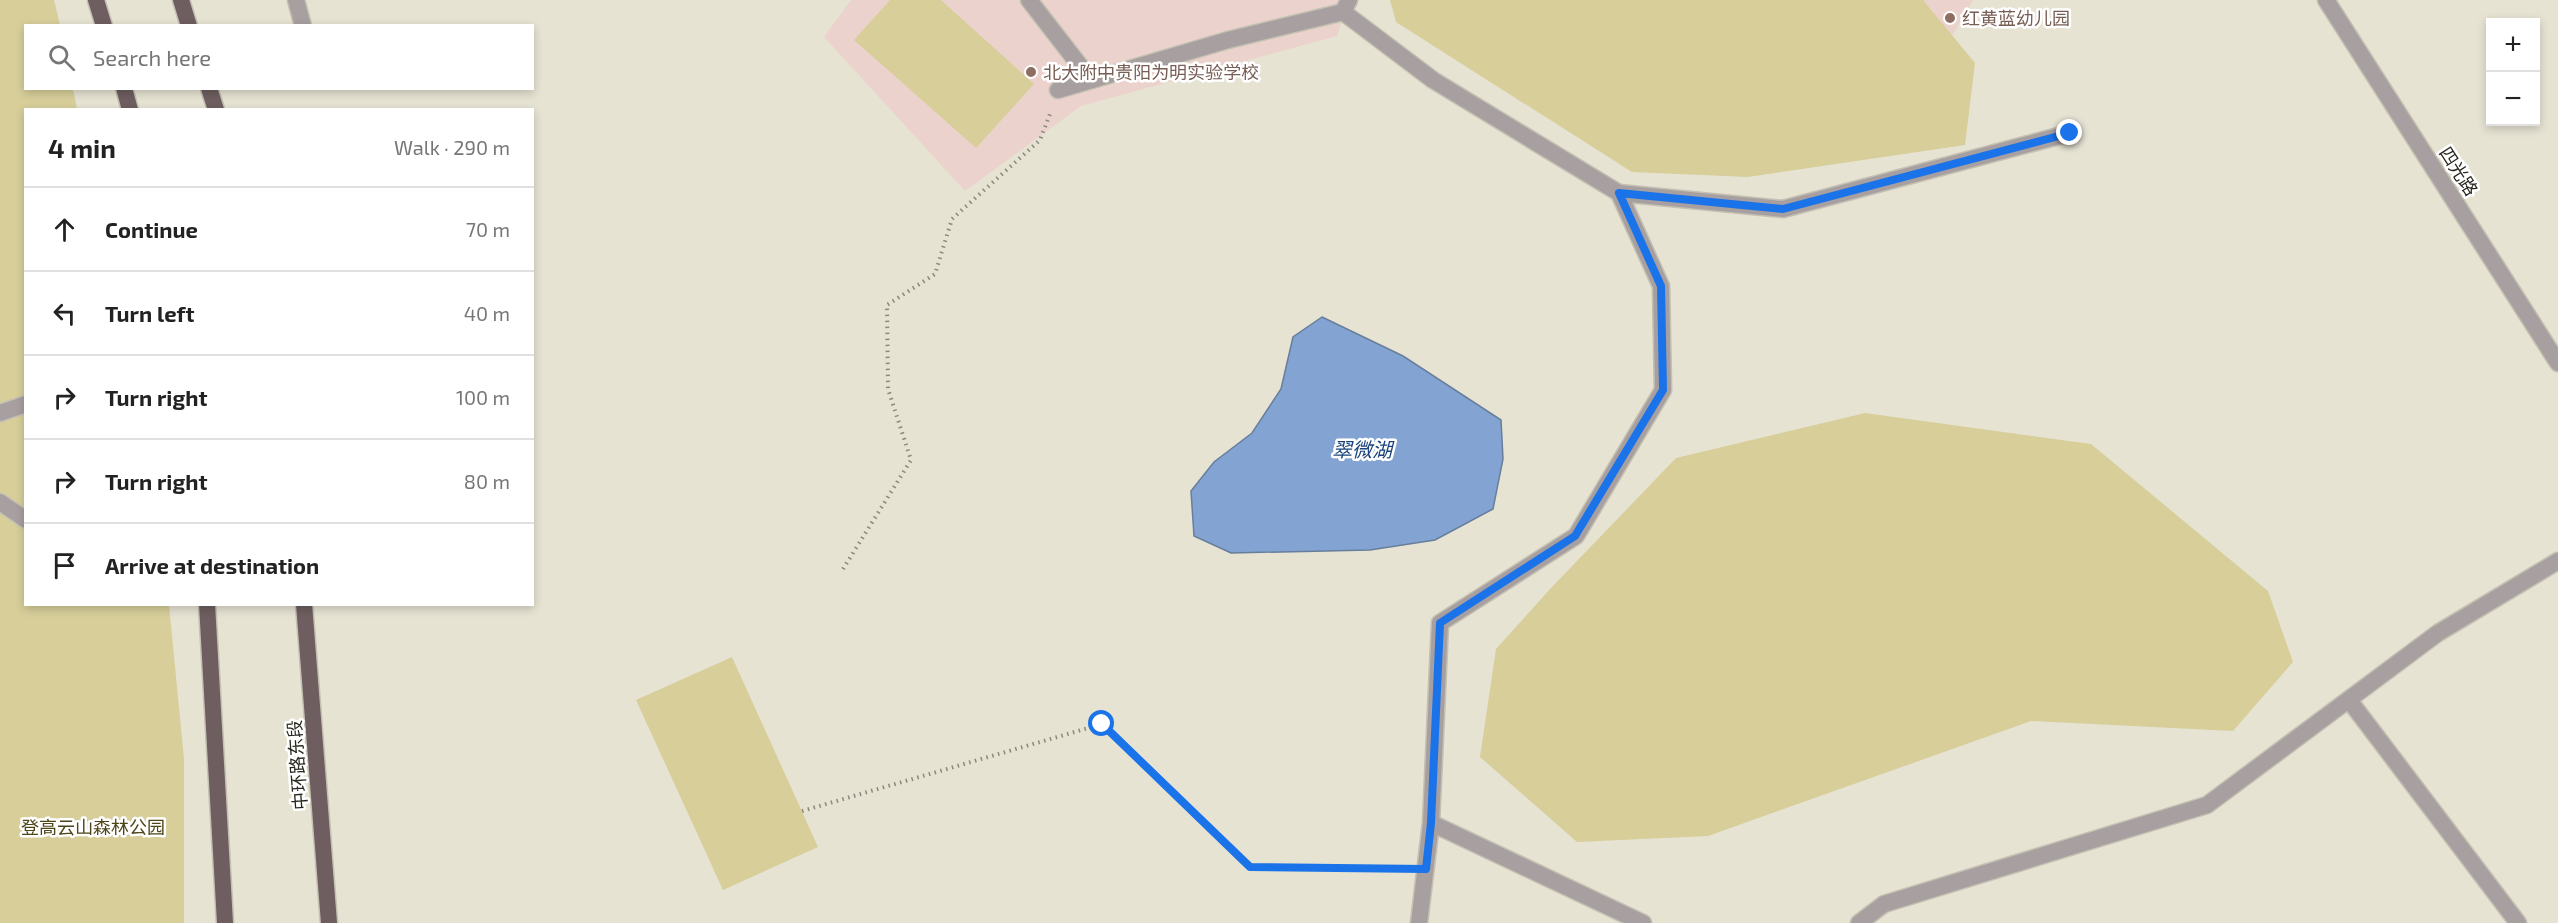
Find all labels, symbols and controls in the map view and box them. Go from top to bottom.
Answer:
place label: 红黄蓝幼儿园 [1962,7,2070,29]
marker: 红黄蓝幼儿园 [1943,11,1957,25]
map controls [2486,18,2540,126]
button: + [2486,18,2540,72]
search box [24,24,534,90]
icon: search [45,41,78,74]
text: Search here [93,44,211,70]
place label: 北大附中贵阳为明实验学校 [1043,61,1259,83]
marker: 北大附中贵阳为明实验学校 [1024,65,1038,79]
button: − [2486,72,2540,126]
route end [2056,119,2082,145]
text: 4 min [48,132,116,163]
text: Walk · 290 m [394,135,510,159]
street label: 四光路 [2435,142,2483,200]
icon: ahead [48,213,81,246]
text: Continue [105,216,198,242]
text: 70 m [466,217,510,241]
icon: left [48,297,81,330]
text: Turn left [105,300,194,326]
text: 40 m [464,301,510,325]
icon: right [48,381,81,414]
text: Turn right [105,384,207,410]
text: 100 m [456,385,510,409]
water label: 翠微湖 [1332,437,1395,461]
icon: right [48,465,81,498]
text: Turn right [105,468,207,494]
text: 80 m [464,469,510,493]
icon: arrive [48,549,81,582]
text: Arrive at destination [105,552,319,578]
route start [1088,710,1114,736]
street label: 中环路东段 [283,719,311,811]
park label: 登高云山森林公园 [21,816,165,838]

